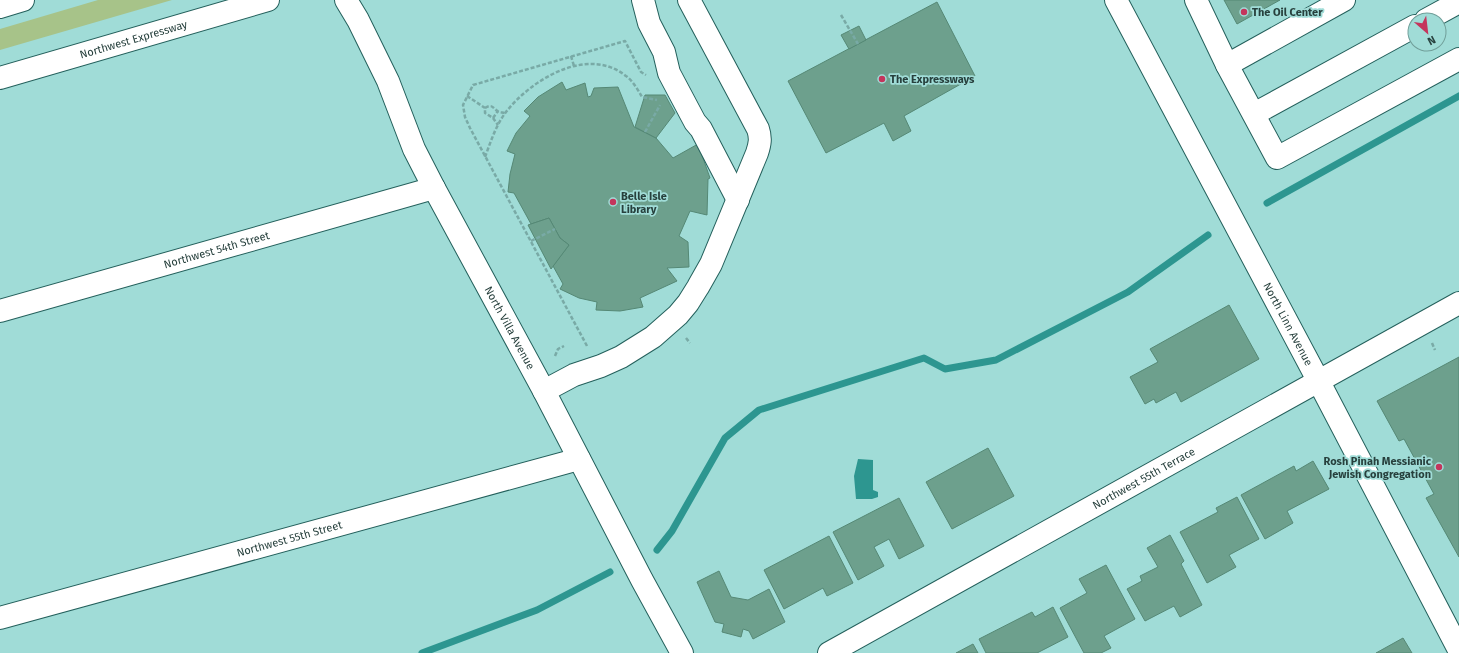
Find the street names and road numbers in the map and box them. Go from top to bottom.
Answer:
street label: Northwest Expressway [78,17,189,61]
street label: Northwest 54th Street [162,229,271,271]
street label: North Linn Avenue [1261,280,1316,368]
street label: North Villa Avenue [482,284,538,372]
street label: Northwest 55th Terrace [1090,445,1197,512]
street label: Northwest 55th Street [235,518,343,559]

